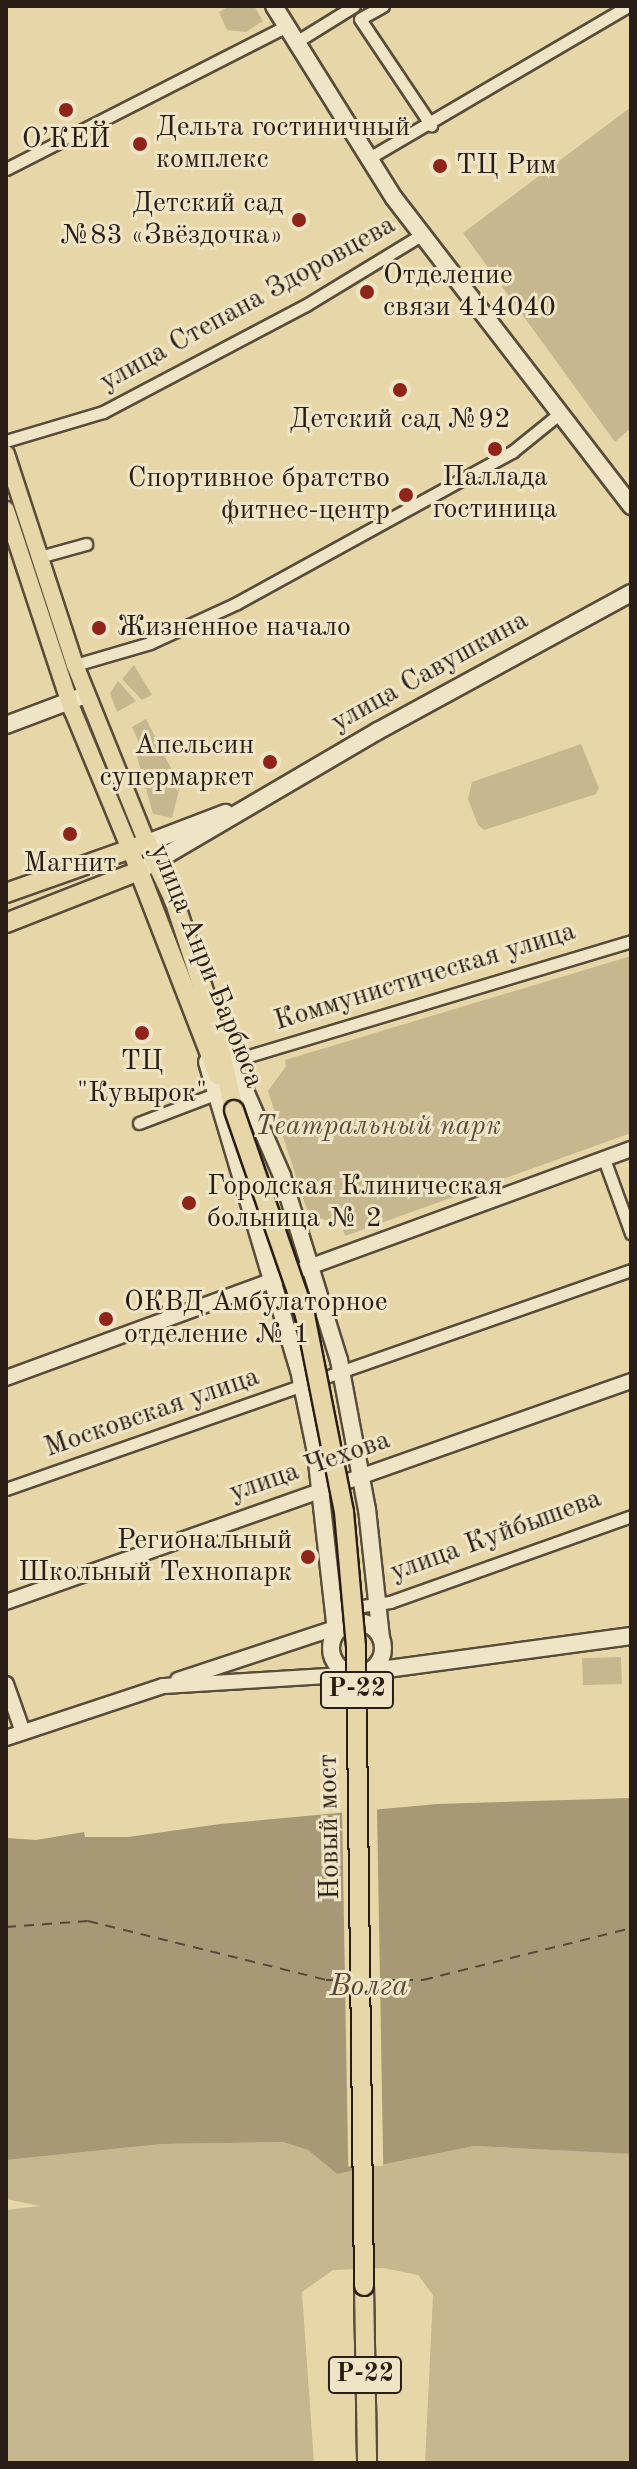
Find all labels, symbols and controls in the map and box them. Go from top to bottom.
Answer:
marker: О’КЕЙ [57,101,75,119]
place label: Дельта гостиничный комплекс [156,111,410,177]
place label: О’КЕЙ [22,123,110,157]
marker: Дельта гостиничный комплекс [131,135,149,153]
place label: ТЦ Рим [456,149,556,183]
marker: ТЦ Рим [431,157,449,175]
place label: Детский сад №83 «Звёздочка» [60,187,283,253]
street label: улица Степана Здоровцева [94,209,402,399]
marker: Детский сад №83 «Звёздочка» [290,211,308,229]
place label: Отделение связи 414040 [383,259,556,325]
marker: Отделение связи 414040 [358,283,376,301]
marker: Детский сад №92 [391,381,409,399]
place label: Детский сад №92 [289,403,511,437]
marker: Паллада гостиница [486,440,504,458]
place label: Паллада гостиница [433,461,557,527]
place label: Спортивное братство фитнес-центр [128,462,390,528]
marker: Спортивное братство фитнес-центр [397,486,415,504]
street label: улица Савушкина [326,604,534,740]
place label: Жизненное начало [117,611,351,645]
marker: Жизненное начало [88,617,110,639]
place label: Апельсин супермаркет [100,729,254,795]
marker: Апельсин супермаркет [261,753,279,771]
marker: Магнит [61,825,79,843]
street label: улица Анри Барбюса [142,839,270,1093]
place label: Магнит [23,847,117,881]
street label: Коммунистическая улица [270,915,580,1039]
marker: ТЦ "Кувырок" [133,1024,151,1042]
place label: ТЦ "Кувырок" [77,1045,207,1111]
park label: Театральный парк [255,1110,501,1144]
place label: Городская Клиническая больница № 2 [207,1170,502,1236]
marker: Городская Клиническая больница № 2 [178,1192,200,1214]
place label: ОКВД Амбулаторное отделение № 1 [124,1286,388,1352]
marker: ОКВД Амбулаторное отделение № 1 [95,1308,117,1330]
street label: Московская улица [40,1360,264,1466]
street label: улица Чехова [225,1424,395,1510]
street label: улица Куйбышева [386,1482,606,1590]
place label: Региональный Школьный Технопарк [18,1524,292,1590]
marker: Региональный Школьный Технопарк [299,1548,317,1566]
road number: Р-22 [319,1668,395,1712]
street label: Новый мост [312,1754,348,1900]
water label: Волга [330,1969,408,2005]
road number: Р-22 [327,2353,403,2397]

